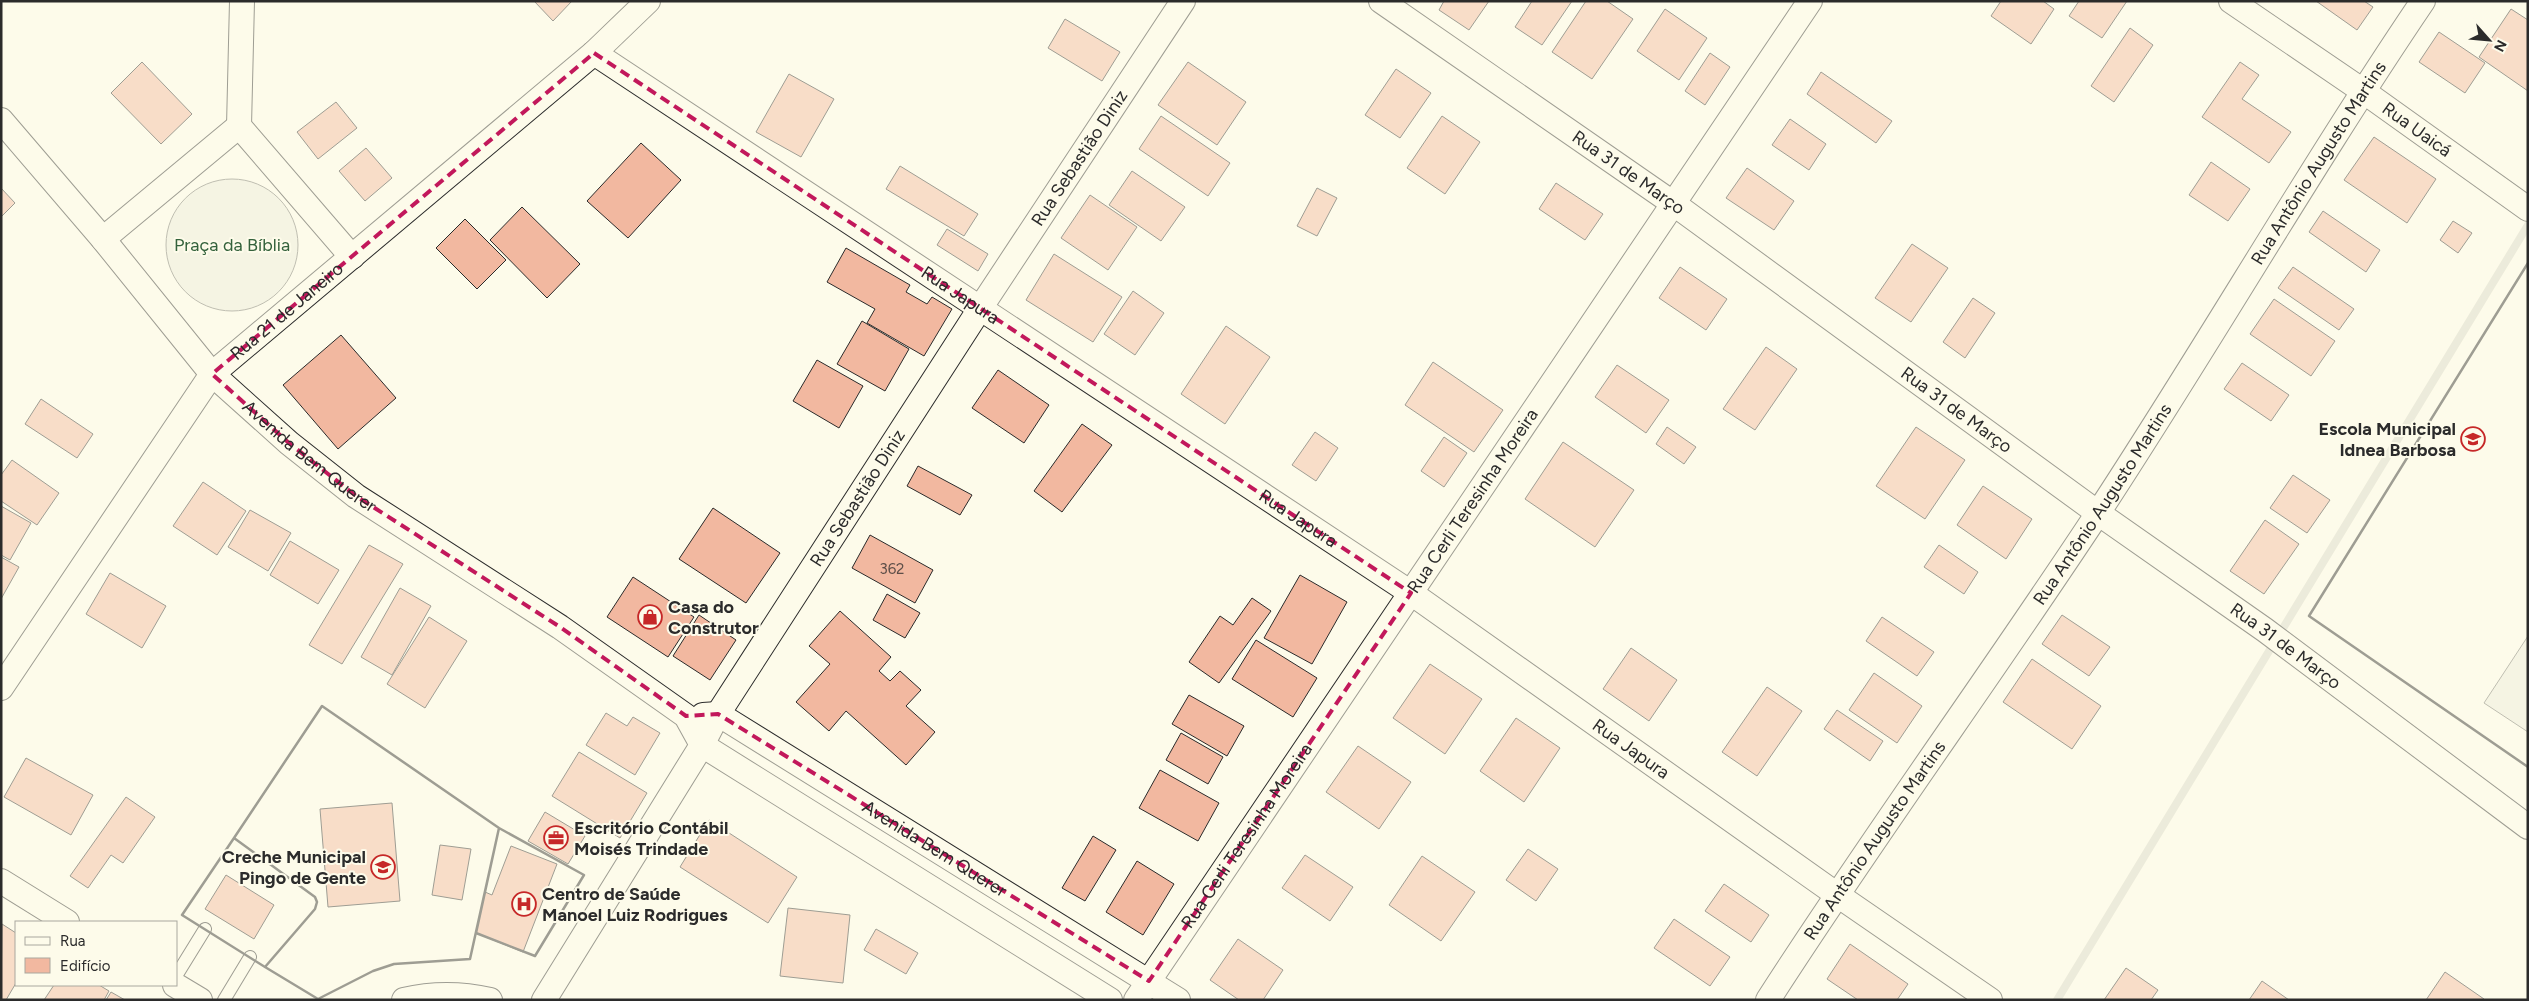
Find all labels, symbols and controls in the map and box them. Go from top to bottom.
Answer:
north arrow [2464,15,2514,65]
text: N [2490,37,2510,54]
street label: Rua Antônio Augusto Martins [2246,57,2391,269]
street label: Rua Sebastião Diniz [1026,86,1132,230]
street label: Rua Uaicá [2378,97,2456,162]
street label: Rua 31 de Março [1568,126,1689,219]
park label: Praça da Bíblia [174,234,290,256]
street label: Rua 21 de Janeiro [226,257,348,365]
street label: Rua Japura [917,261,1004,329]
street label: Rua 31 de Março [1897,362,2016,458]
street label: Avenida Bem Querer [238,396,380,517]
street label: Rua Antônio Augusto Martins [2028,399,2176,609]
street label: Rua Cerli Teresinha Moreira [1402,404,1543,598]
place label: Escola Municipal Idnea Barbosa [2318,418,2456,461]
street label: Rua Sebastião Diniz [805,425,910,571]
school or university icon: Escola Municipal Idnea Barbosa [2460,426,2486,452]
street label: Rua Japura [1255,485,1341,552]
house number: 362 [879,560,905,578]
place label: Casa do Construtor [668,596,759,639]
street label: Rua 31 de Março [2226,598,2345,694]
shop icon: Casa do Construtor [637,604,663,630]
street label: Rua Japura [1588,714,1674,784]
street label: Rua Antônio Augusto Martins [1799,737,1950,944]
street label: Rua Cerli Teresinha Moreira [1177,739,1317,933]
street label: Avenida Bem Querer [858,795,1011,902]
place label: Escritório Contábil Moisés Trindade [574,817,728,860]
office icon: Escritório Contábil Moisés Trindade [543,825,569,851]
place label: Creche Municipal Pingo de Gente [222,846,366,889]
school or university icon: Creche Municipal Pingo de Gente [370,854,396,880]
place label: Centro de Saúde Manoel Luiz Rodrigues [542,883,728,926]
hospital icon: Centro de Saúde Manoel Luiz Rodrigues [511,891,537,917]
legend [15,921,178,986]
text: Rua [60,932,85,950]
text: Edifício [60,957,111,975]

